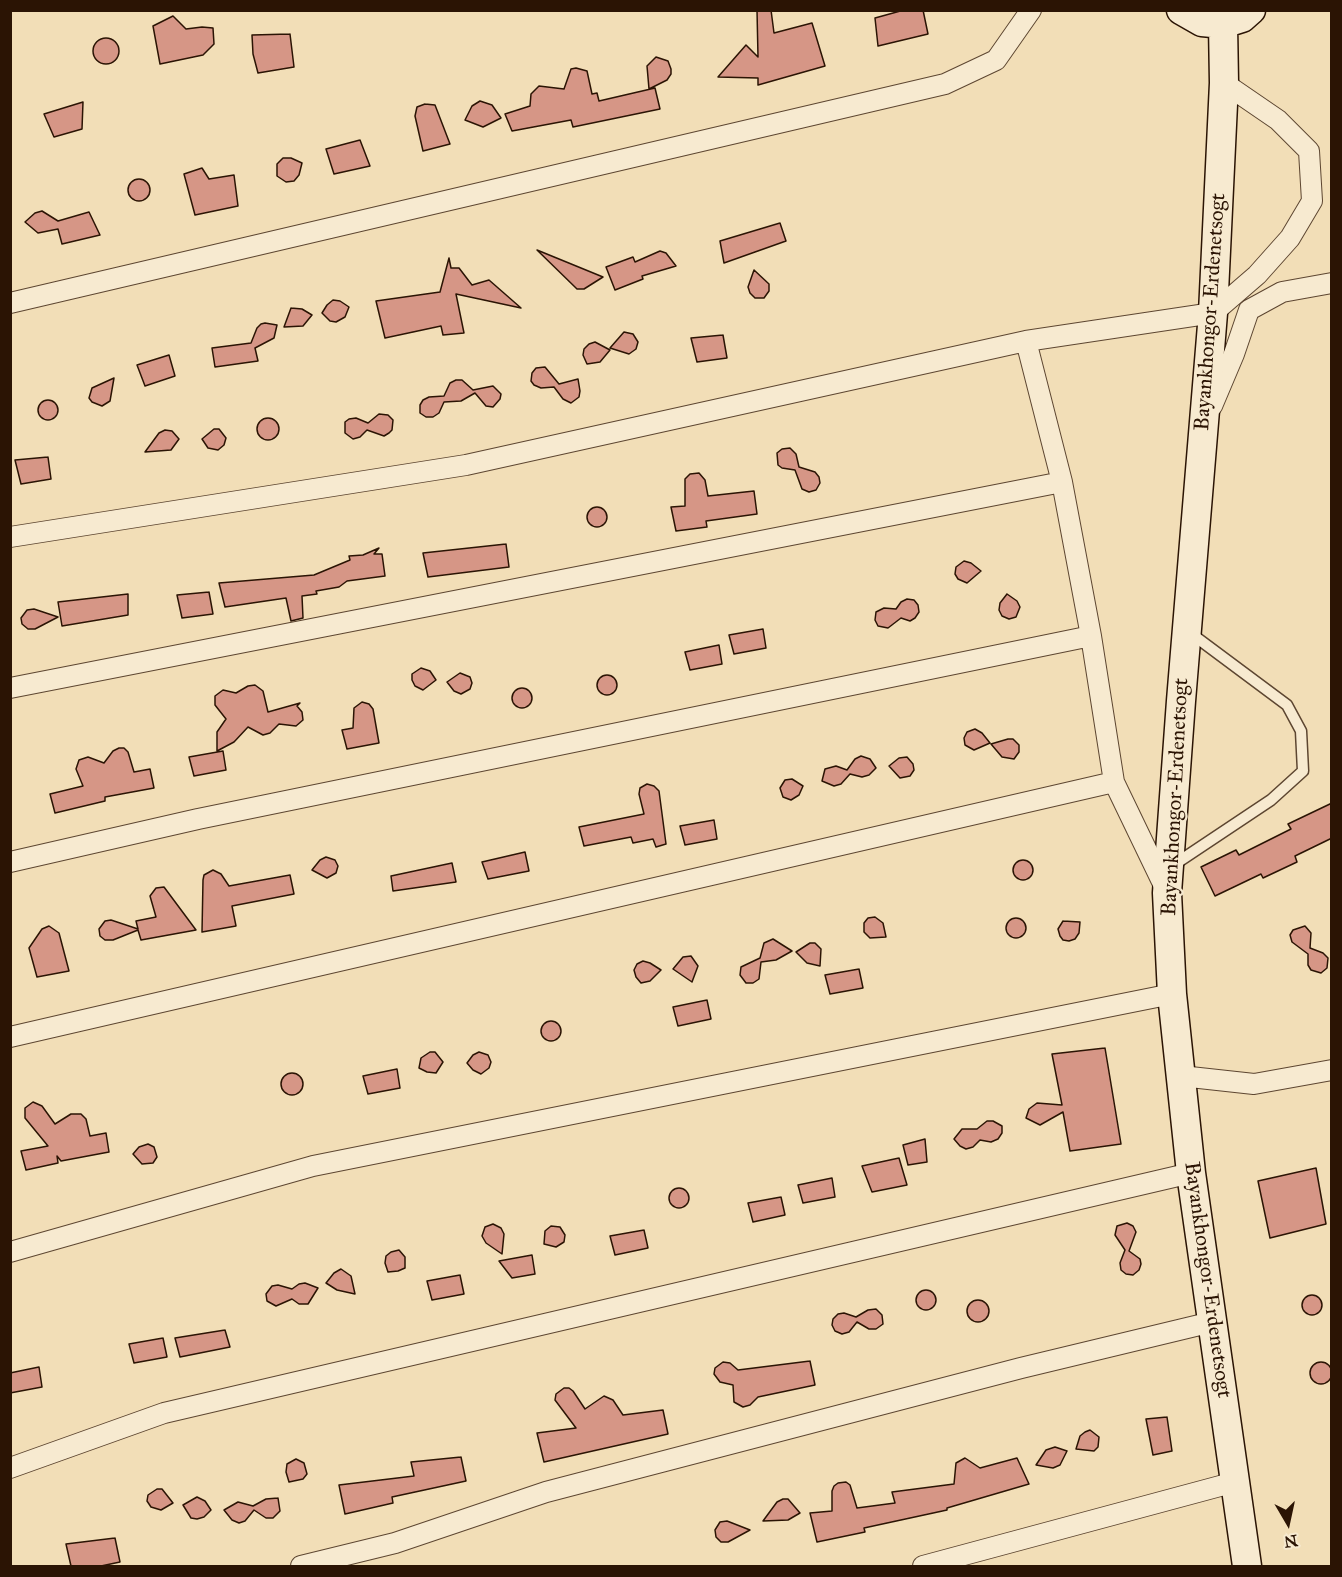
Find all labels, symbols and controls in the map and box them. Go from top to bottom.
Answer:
street label: Bayankhongor-Erdenetsogt [1190,192,1232,432]
street label: Bayankhongor-Erdenetsogt [1157,677,1195,917]
street label: Bayankhongor-Erdenetsogt [1178,1160,1236,1400]
north arrow [1258,1493,1318,1553]
text: N [1283,1531,1299,1552]

